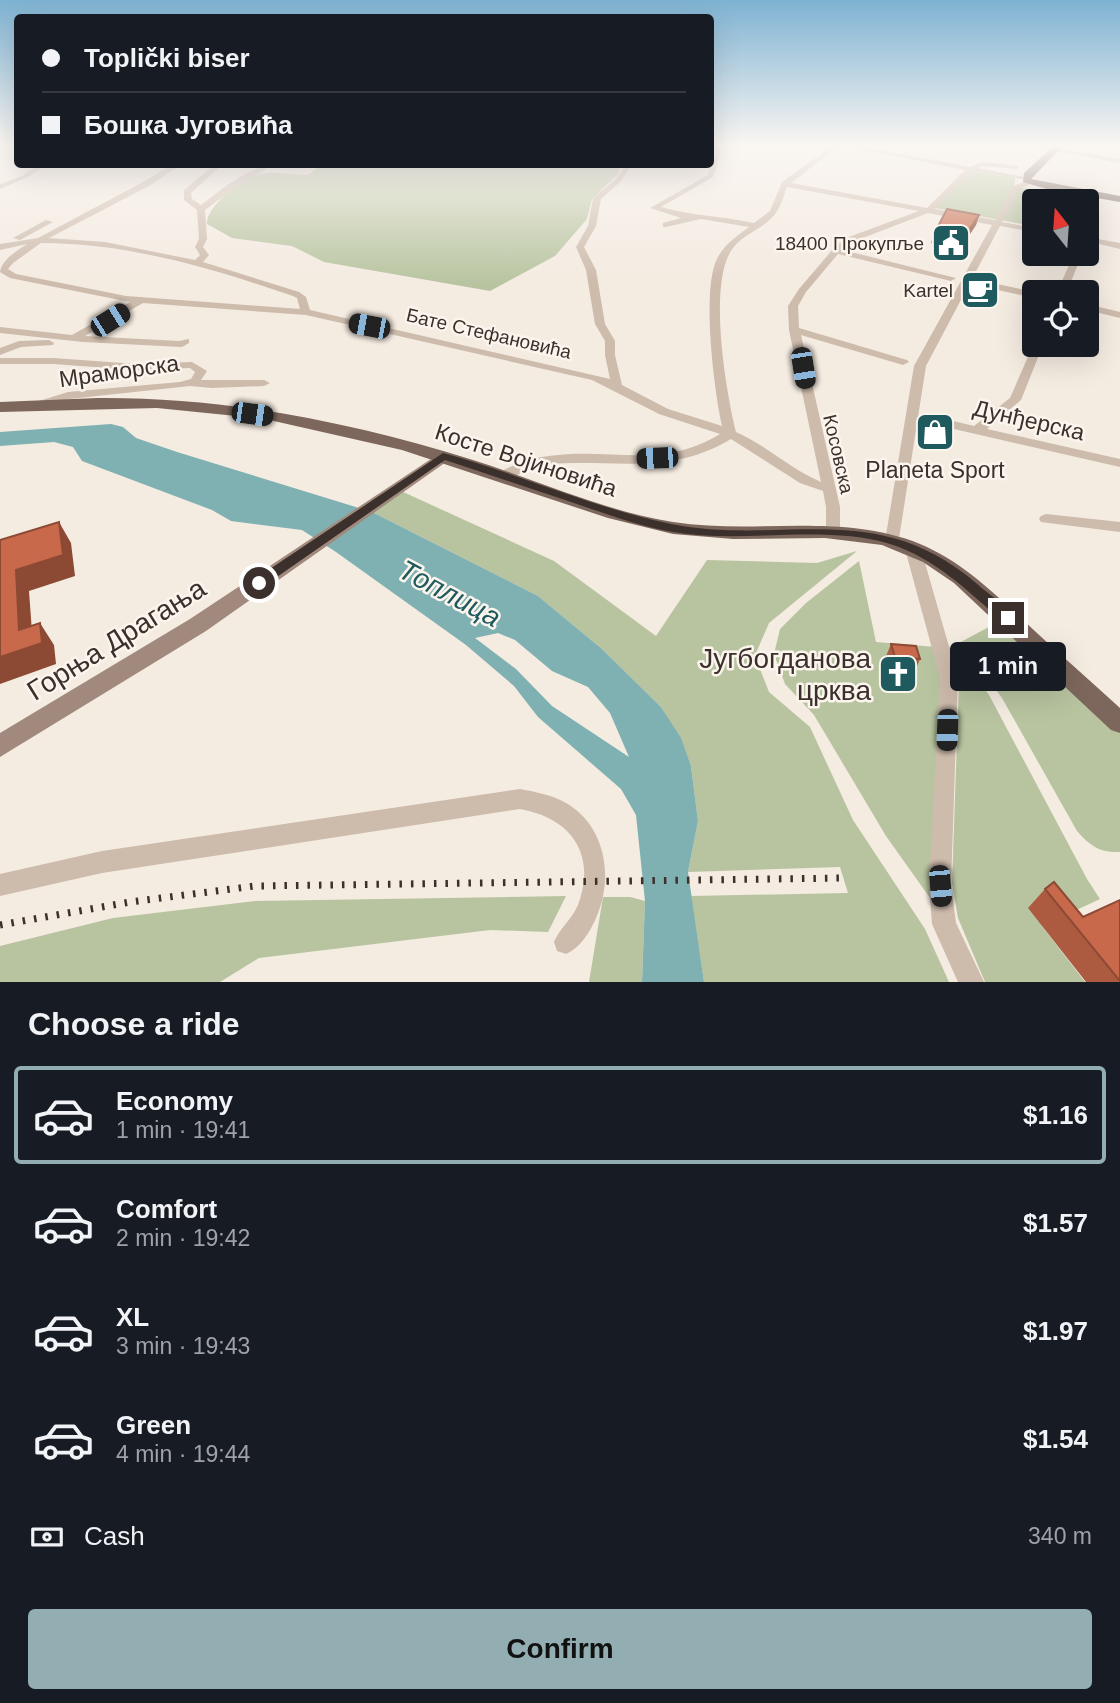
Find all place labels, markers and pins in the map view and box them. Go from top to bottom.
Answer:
public building icon: 18400 Прокупље [930,222,972,264]
place label: 18400 Прокупље [775,233,924,254]
cafe icon: Kartel [959,269,1001,311]
place label: Kartel [903,280,953,301]
shop icon: Planeta Sport [914,411,956,453]
place label: Planeta Sport [865,457,1005,483]
place label: Југбогданова црква [699,643,871,706]
church icon: Југбогданова црква [877,653,919,695]

